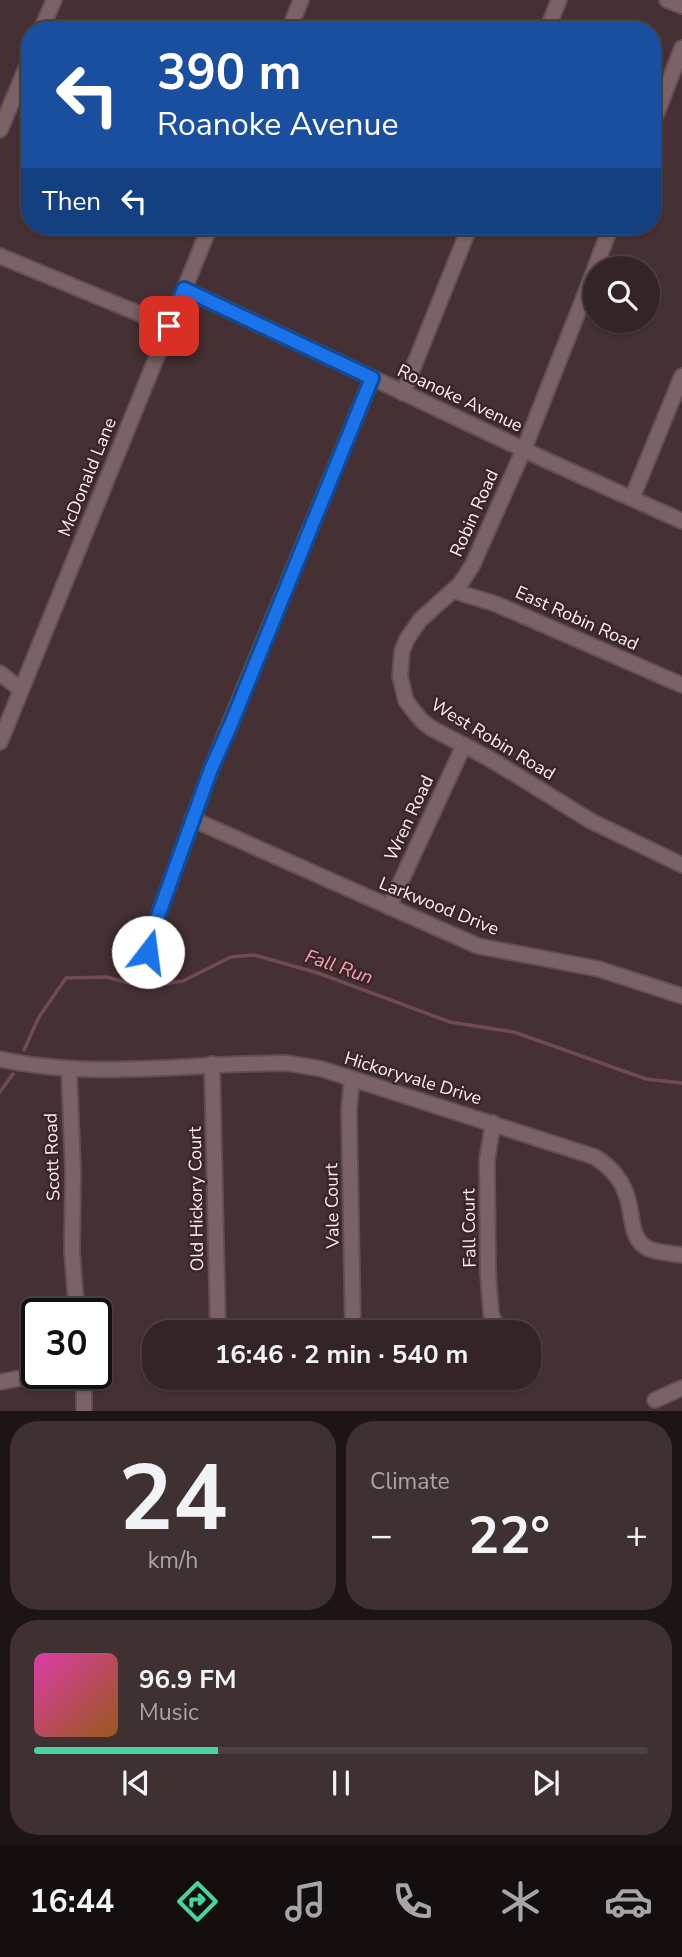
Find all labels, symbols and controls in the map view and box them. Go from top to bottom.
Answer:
text: 390 m [157,39,301,106]
icon: left [42,49,133,140]
text: Roanoke Avenue [157,103,399,146]
icon: left [115,182,153,220]
text: Then [42,184,101,219]
map controls [583,256,660,333]
button: search [583,256,660,333]
pin [139,296,199,356]
icon: arrive [150,307,188,345]
street label: Roanoke Avenue [393,358,527,438]
street label: McDonald Lane [52,414,122,540]
street label: Robin Road [444,466,504,560]
street label: East Robin Road [512,580,642,656]
street label: West Robin Road [426,692,560,786]
street label: Wren Road [379,771,439,865]
street label: Larkwood Drive [375,871,503,941]
position arrow [111,915,185,989]
water label: Fall Run [301,943,377,991]
street label: Hickoryvale Drive [341,1046,485,1110]
street label: Scott Road [38,1113,66,1201]
street label: Old Hickory Court [183,1126,209,1272]
street label: Vale Court [319,1163,345,1250]
street label: Fall Court [456,1188,482,1268]
speed limit sign: 30 [21,1298,112,1389]
text: 16:46 · 2 min · 540 m [215,1337,468,1372]
text: 24 [118,1437,228,1561]
text: Climate [370,1466,450,1497]
text: 22° [468,1500,550,1571]
text: − [370,1510,393,1561]
text: + [625,1510,648,1561]
text: km/h [148,1545,198,1576]
text: 96.9 FM [139,1662,236,1697]
text: Music [139,1697,199,1728]
icon: previous [117,1764,155,1802]
icon: pause [322,1764,360,1802]
icon: next [527,1764,565,1802]
icon: directions [173,1877,222,1926]
icon: music [281,1877,330,1926]
icon: phone [388,1877,437,1926]
icon: climate [496,1877,545,1926]
icon: car [604,1877,653,1926]
text: 16:44 [29,1880,114,1923]

